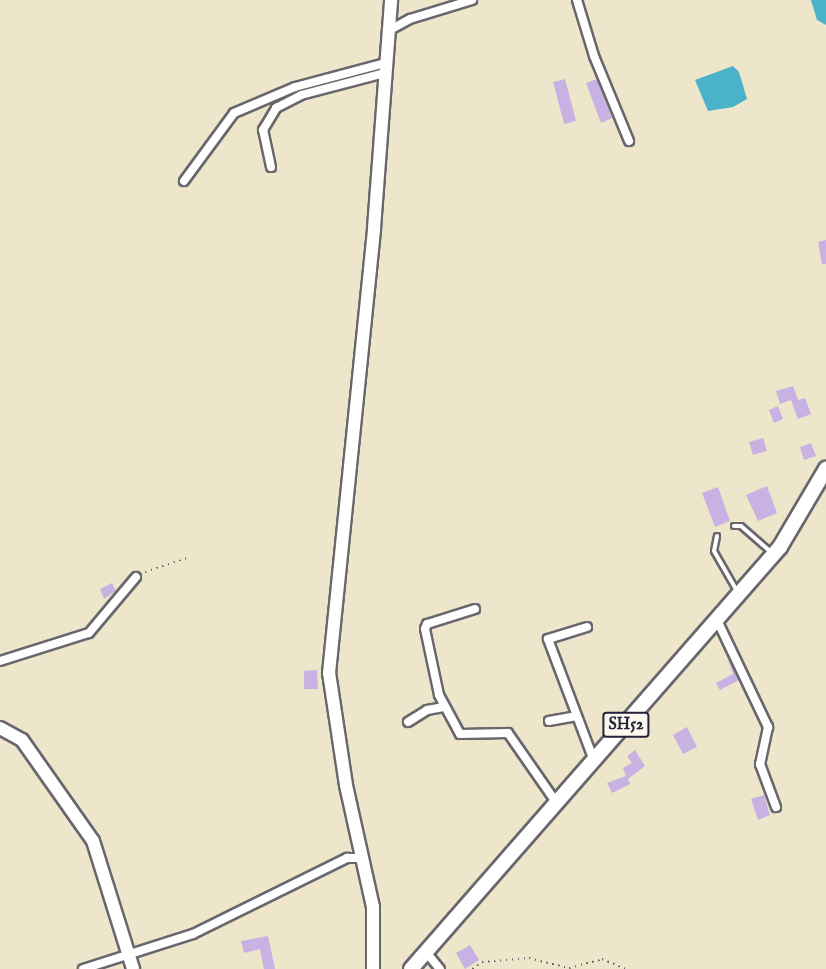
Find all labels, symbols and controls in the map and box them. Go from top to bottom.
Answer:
road number: SH52 [602,712,650,738]

